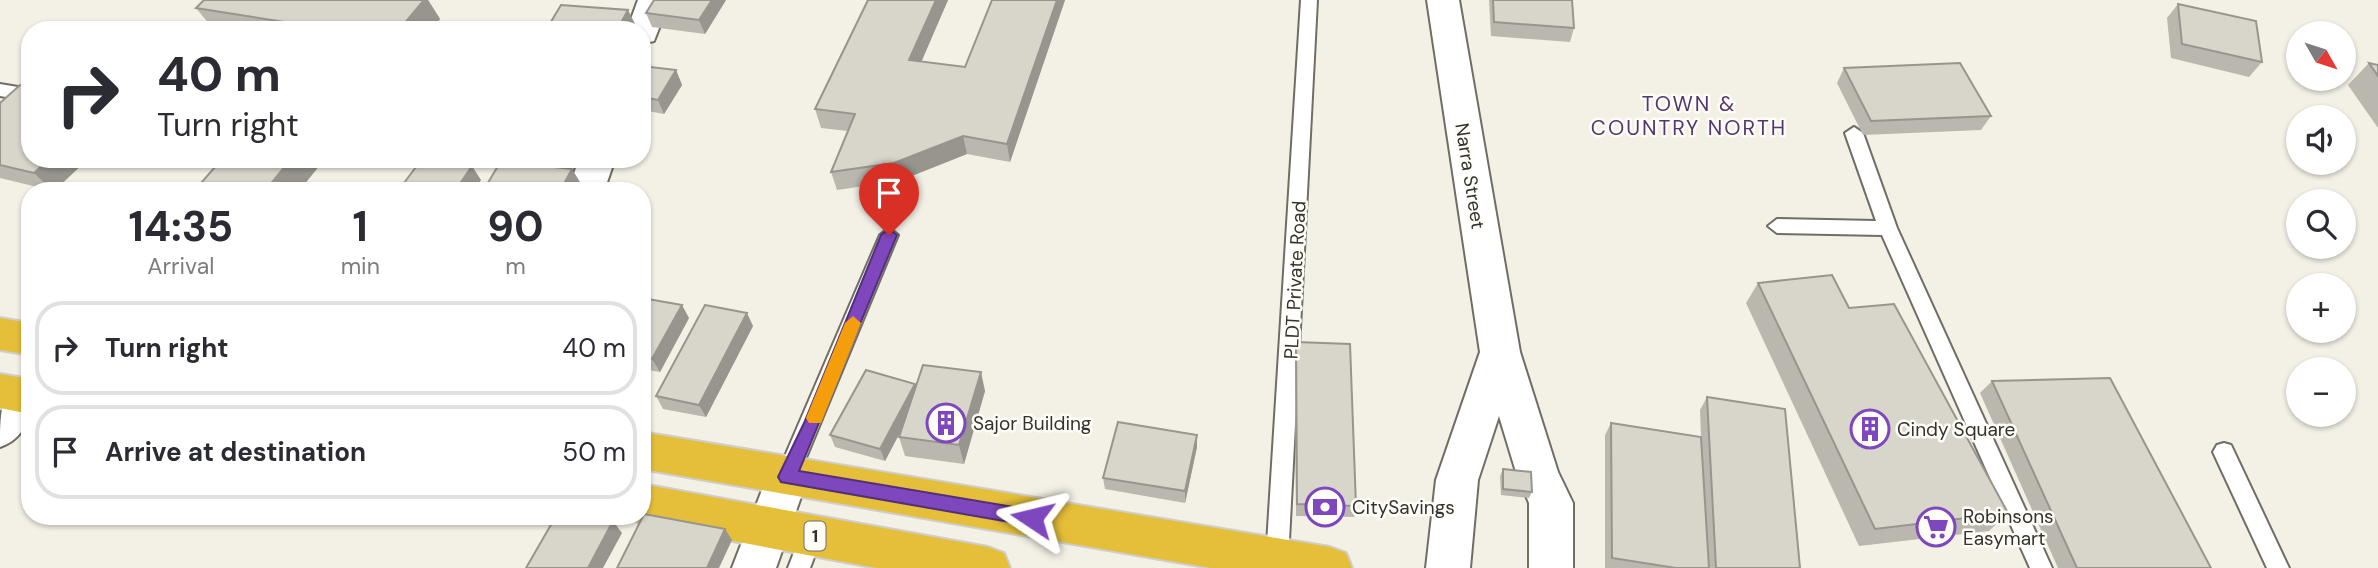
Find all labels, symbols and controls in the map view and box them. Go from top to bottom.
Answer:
north arrow [2286,21,2356,91]
map controls [2286,21,2356,427]
text: 40 m [157,42,281,106]
icon: right [42,49,133,140]
district label: TOWN & COUNTRY NORTH [1591,90,1787,142]
text: Turn right [157,104,299,146]
button: sound [2286,105,2356,175]
street label: Narra Street [1449,121,1491,231]
pin [859,163,919,235]
icon: arrive [870,174,908,212]
button: search [2286,189,2356,259]
text: 14:35 [128,199,233,254]
text: 1 [353,199,368,254]
text: 90 [487,199,544,254]
street label: PLDT Private Road [1278,200,1312,360]
text: Arrival [147,251,214,281]
text: min [341,251,380,281]
text: m [505,251,526,281]
button: + [2286,273,2356,343]
icon: right [46,329,84,367]
text: Turn right [105,331,229,365]
text: 40 m [562,331,626,365]
button: − [2286,357,2356,427]
building icon: Sajor Building [925,402,967,444]
building icon: Cindy Square [1849,408,1891,450]
place label: Sajor Building [973,411,1092,436]
place label: Cindy Square [1897,417,2015,442]
icon: arrive [46,433,84,471]
text: Arrive at destination [105,435,366,469]
text: 50 m [562,435,626,469]
position arrow [995,481,1069,555]
bank icon: CitySavings [1304,486,1346,528]
place label: CitySavings [1352,495,1455,520]
place label: Robinsons Easymart [1963,504,2054,551]
supermarket icon: Robinsons Easymart [1915,506,1957,548]
road number: 1 [804,522,826,550]

